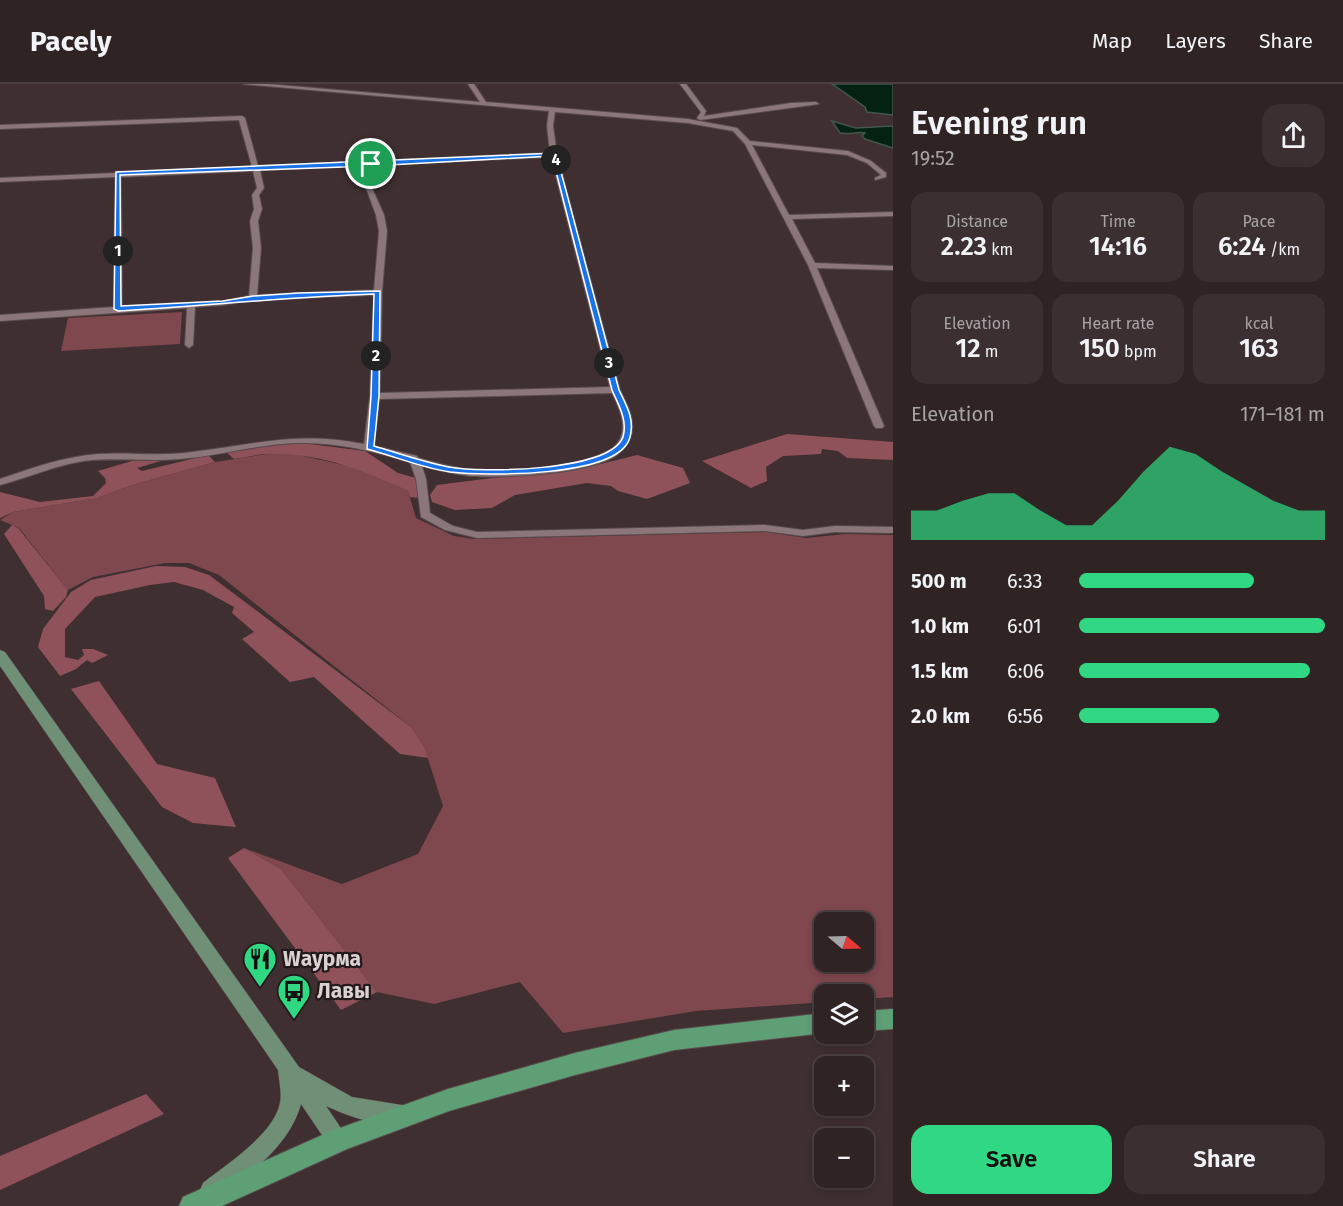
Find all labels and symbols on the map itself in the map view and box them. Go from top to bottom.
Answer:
pin [345,138,396,189]
pin: 4 [541,145,571,175]
pin: 1 [103,236,133,266]
pin: 2 [361,341,391,371]
pin: 3 [594,348,624,378]
north arrow [814,912,874,972]
restaurant icon: Wаурма [242,941,278,988]
place label: Wаурма [283,946,361,972]
bus stop icon: Лавы [276,973,312,1020]
place label: Лавы [317,978,370,1004]

